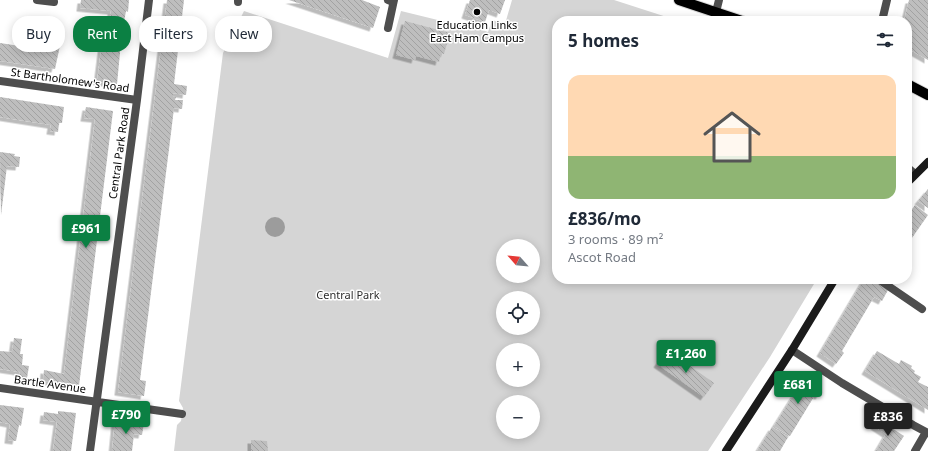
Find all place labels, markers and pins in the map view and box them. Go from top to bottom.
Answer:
marker: Education Links East Ham Campus [472,7,482,17]
place label: Education Links East Ham Campus [430,17,524,45]
pin: £961 [62,215,110,249]
pin: £1,260 [653,340,719,374]
pin: £681 [774,371,822,405]
pin: £790 [102,401,150,435]
pin: £836 [864,403,912,437]

